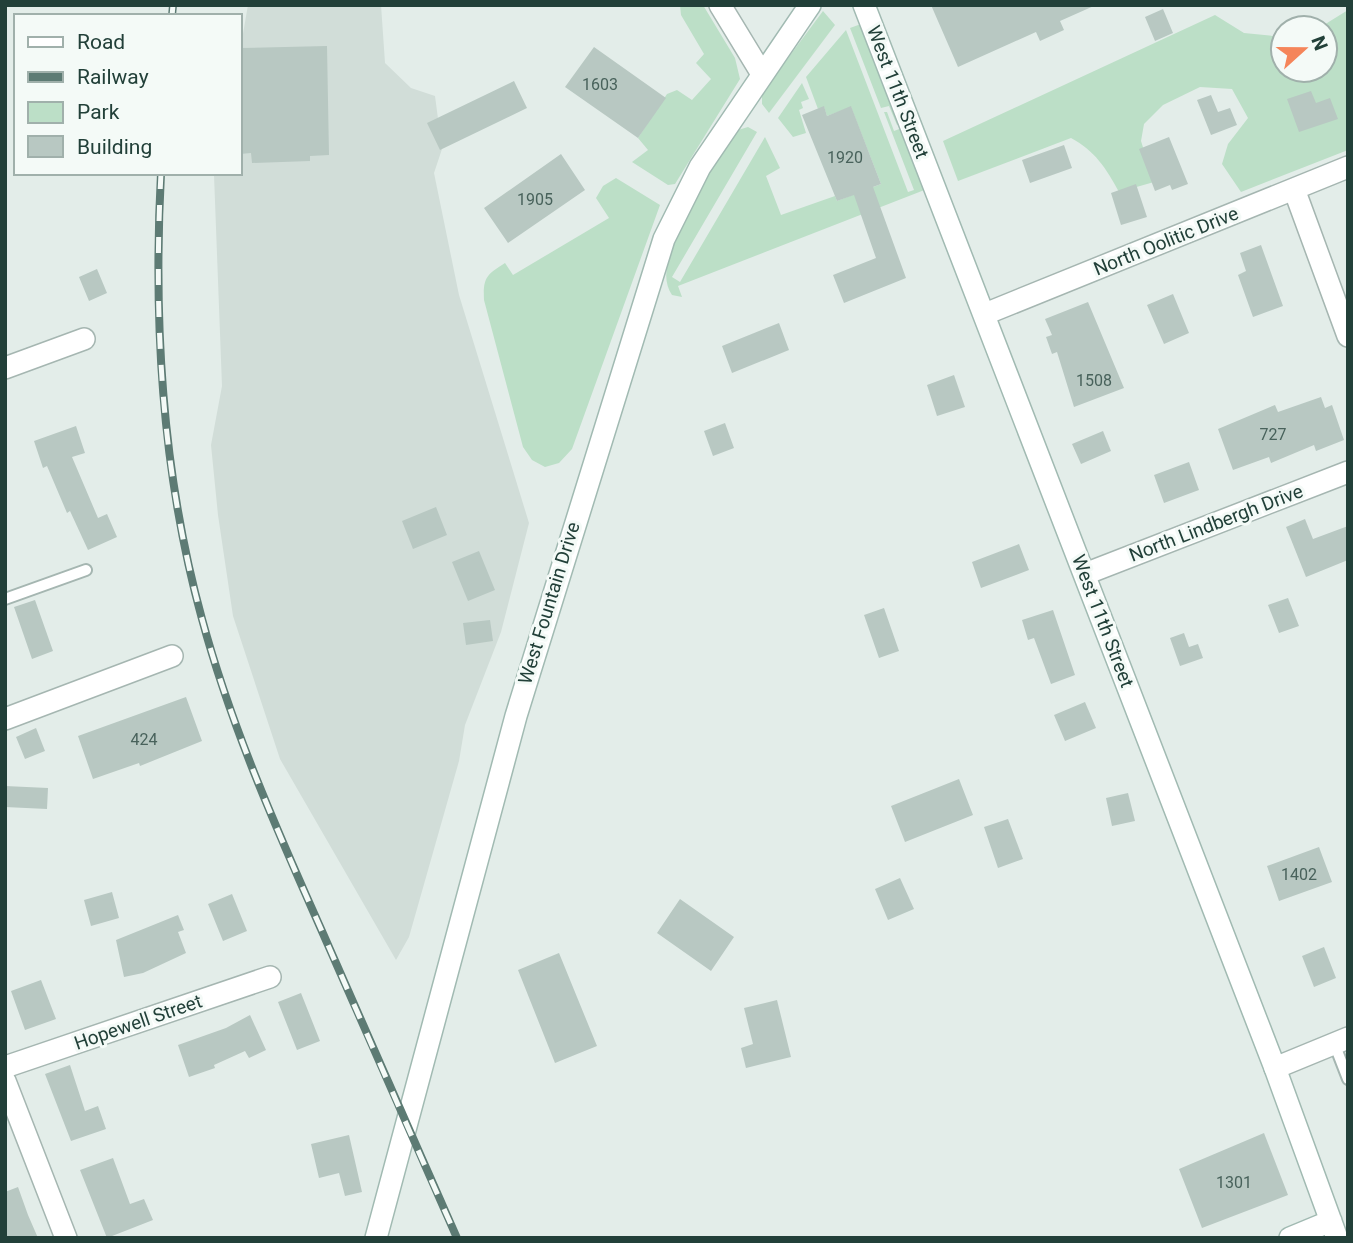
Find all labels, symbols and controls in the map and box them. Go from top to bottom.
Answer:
legend [14,14,242,175]
north arrow [1269,14,1339,84]
street label: West 11th Street [862,22,934,162]
text: Road [77,30,125,54]
text: N [1306,33,1333,53]
text: Railway [77,65,149,89]
house number: 1603 [582,75,618,94]
text: Park [77,100,120,124]
text: Building [77,135,152,159]
house number: 1920 [827,148,863,167]
house number: 1905 [517,190,553,209]
street label: North Oolitic Drive [1090,201,1242,281]
house number: 1508 [1076,371,1112,390]
house number: 727 [1260,425,1286,444]
street label: North Lindbergh Drive [1126,479,1306,567]
street label: West Fountain Drive [513,519,585,687]
street label: West 11th Street [1067,551,1139,691]
house number: 424 [131,730,157,749]
house number: 1402 [1281,865,1317,884]
street label: Hopewell Street [71,989,205,1055]
house number: 1301 [1216,1173,1252,1192]

